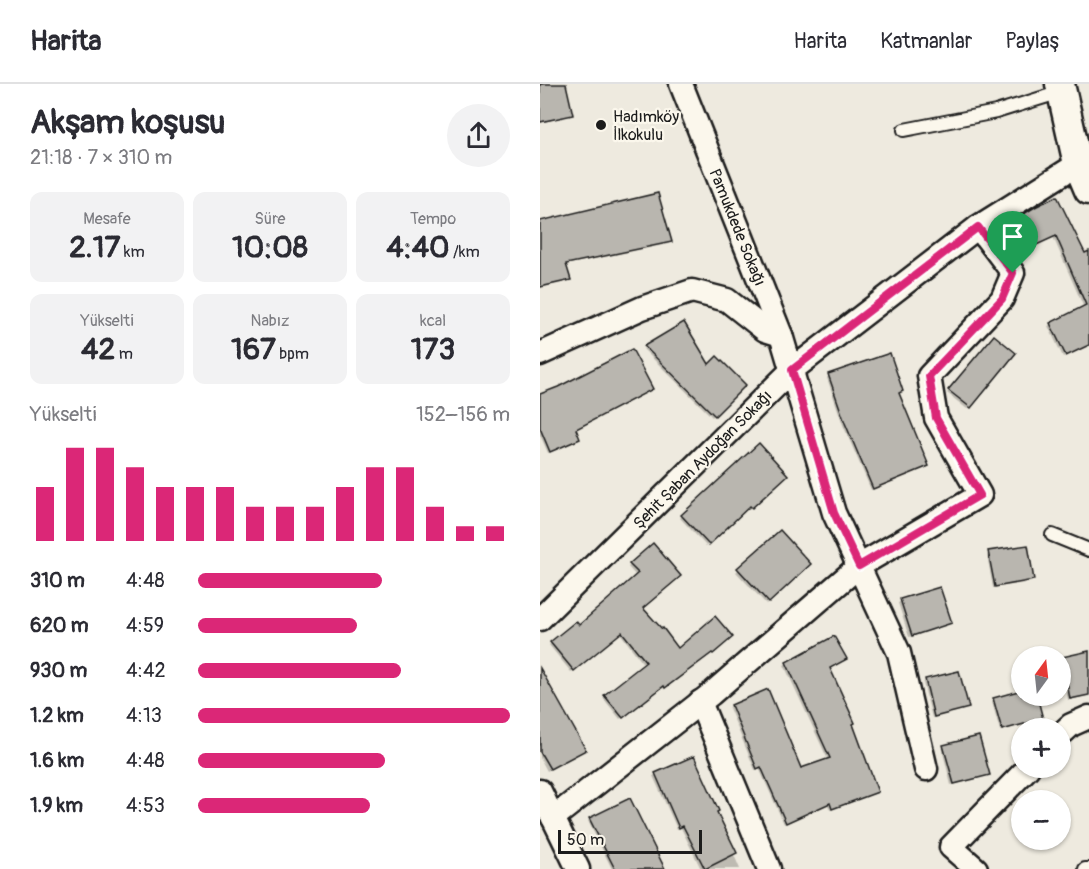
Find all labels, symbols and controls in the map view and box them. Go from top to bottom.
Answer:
text: Harita [30,24,101,59]
text: Harita [794,28,847,55]
text: Katmanlar [880,28,972,55]
text: Paylaş [1005,28,1059,55]
text: Akşam koşusu [30,102,225,143]
button: share [447,104,510,167]
place label: Hadımköy İlkokulu [613,107,679,145]
marker: Hadımköy İlkokulu [594,118,608,132]
text: 21:18 · 7 × 310 m [30,145,172,170]
street label: Pamukdede Sokağı [704,166,770,289]
text: Mesafe [83,209,131,229]
text: Süre [255,209,285,229]
text: Tempo [410,209,456,229]
pin [987,211,1038,273]
icon: arrive [996,220,1029,253]
text: 2.17 [69,229,120,266]
text: 10:08 [232,229,308,266]
text: 4:40 [386,229,450,266]
text: km [120,242,145,262]
text: /km [450,242,480,262]
text: Yükselti [80,311,134,331]
text: Nabız [251,311,289,331]
text: kcal [420,311,446,331]
text: 42 [81,331,115,368]
text: 167 [231,331,276,368]
text: 173 [411,331,455,368]
text: m [115,344,133,364]
text: bpm [276,344,309,364]
street label: Şehit Şaban Aydoğan Sokağı [629,386,776,533]
text: Yükselti [30,402,97,427]
text: 152–156 m [416,402,510,427]
text: 310 m [30,568,85,593]
text: 4:48 [126,568,165,593]
text: 620 m [30,613,89,638]
text: 4:59 [126,613,164,638]
north arrow [1011,646,1071,706]
map controls [1011,646,1071,850]
text: 930 m [30,658,87,683]
text: 4:42 [126,658,166,683]
text: 1.2 km [30,703,84,728]
text: 4:13 [126,703,162,728]
button: + [1011,718,1071,778]
text: 1.6 km [30,748,84,773]
text: 4:48 [126,748,165,773]
button: − [1011,790,1071,850]
text: 1.9 km [30,793,83,818]
text: 4:53 [126,793,165,818]
scale bar [558,827,702,854]
text: 50 m [567,830,604,850]

